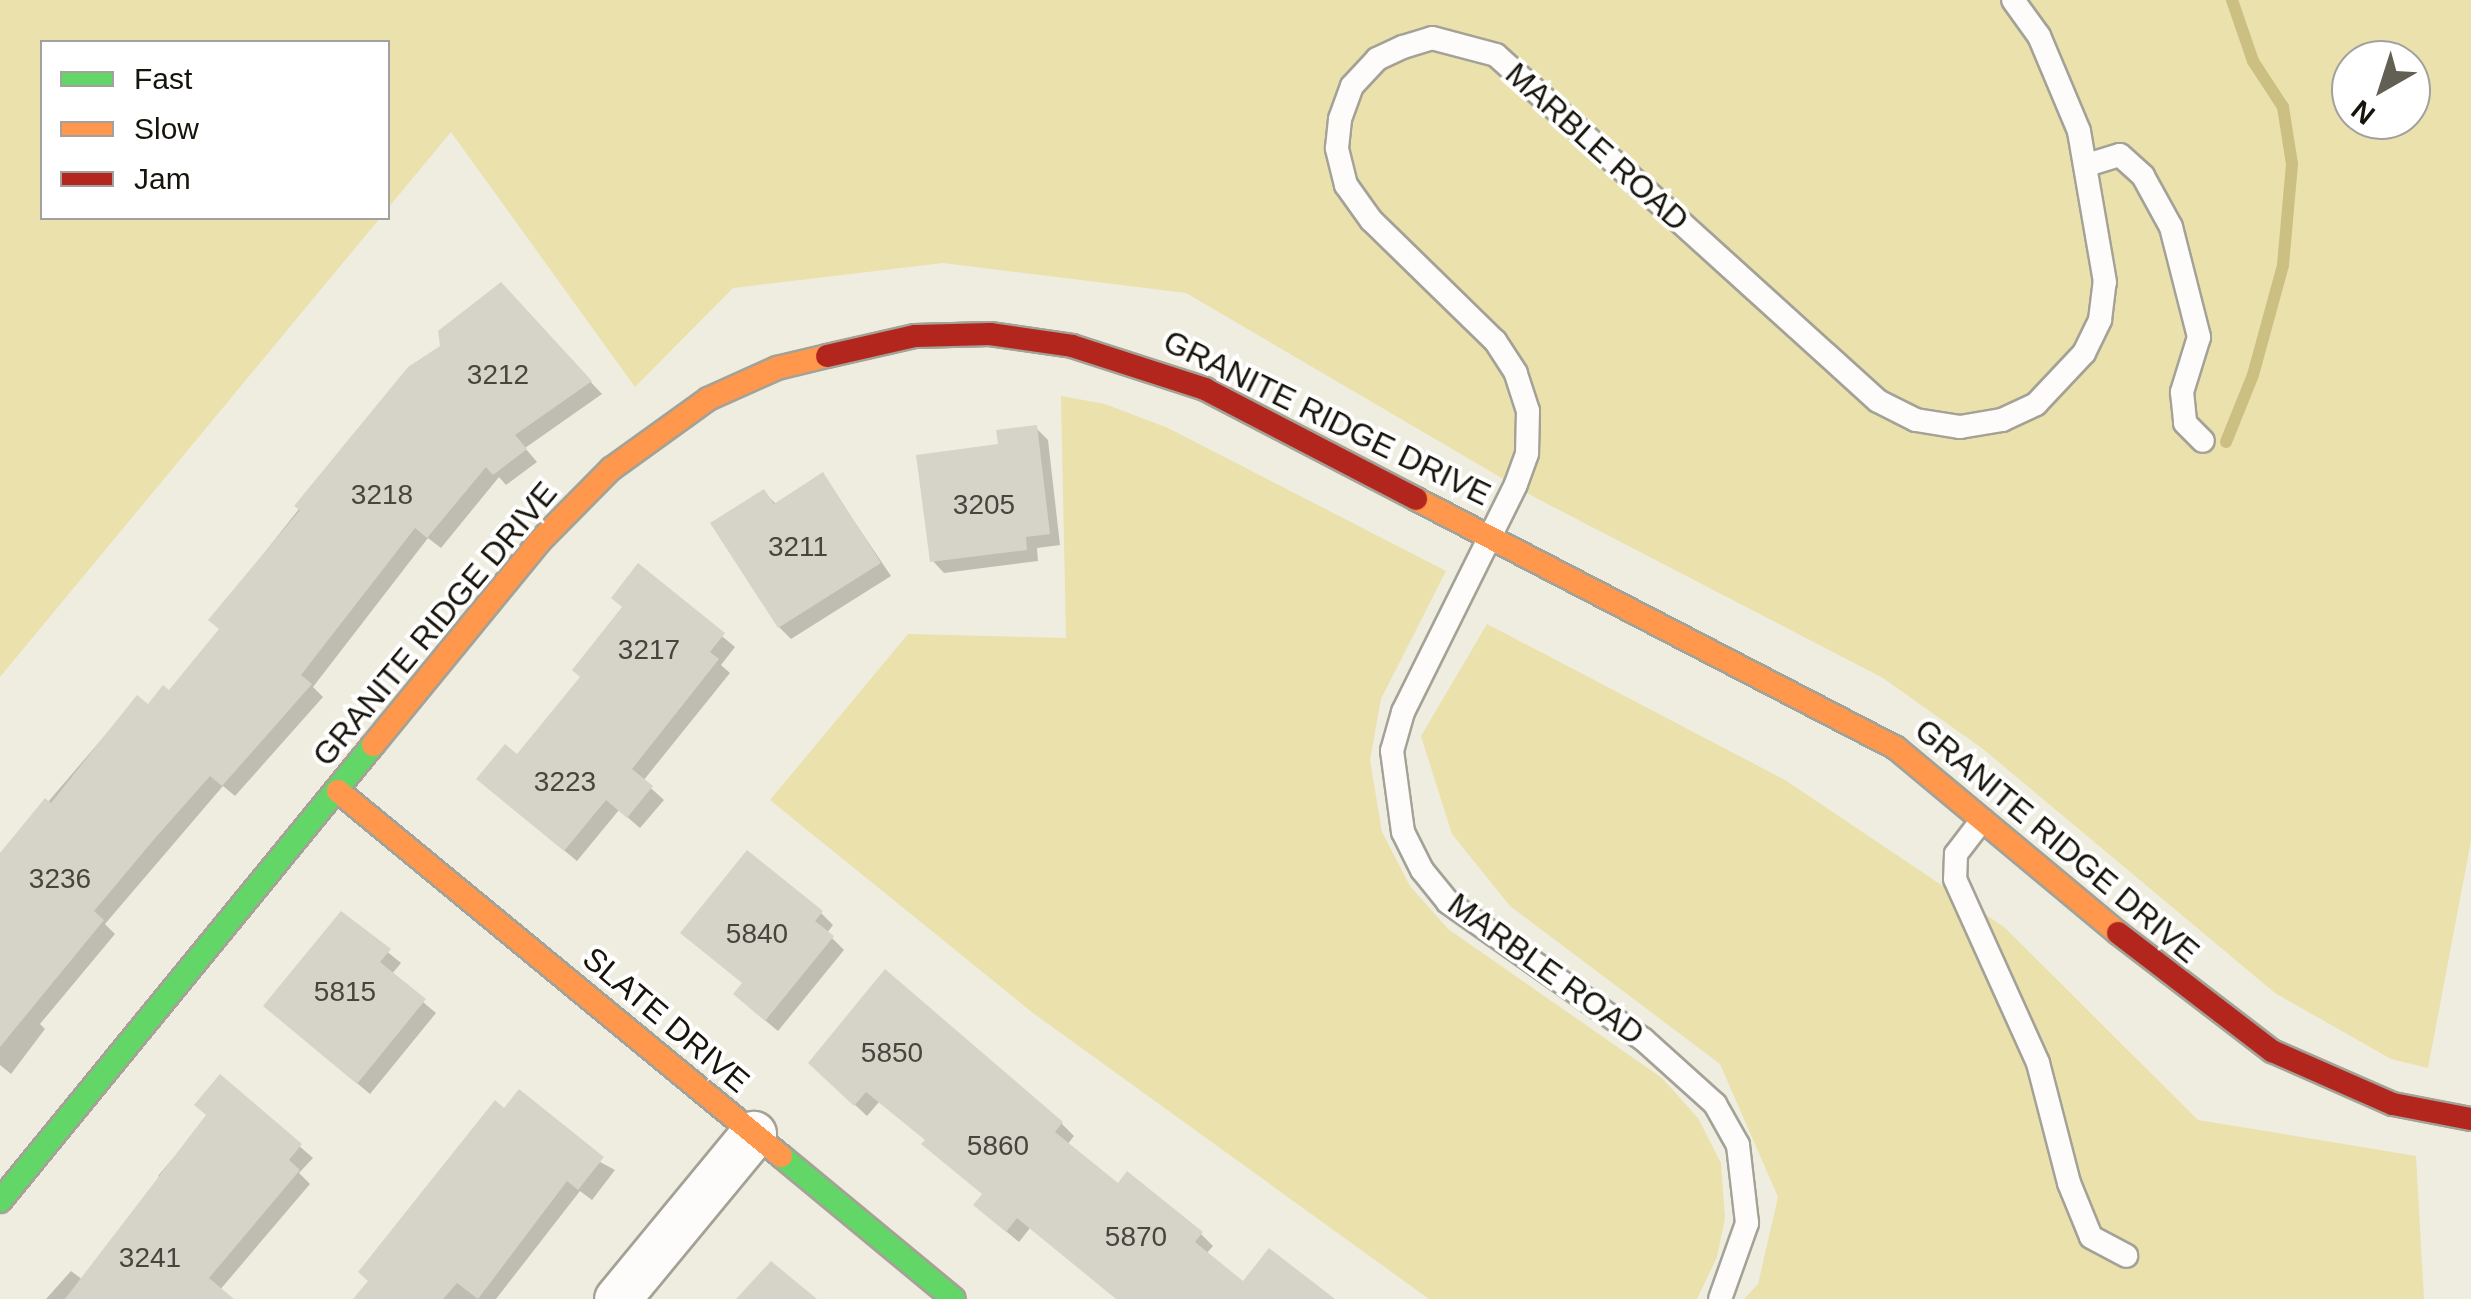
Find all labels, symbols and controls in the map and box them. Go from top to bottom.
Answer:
legend [40,40,390,220]
north arrow [2331,40,2431,140]
street label: MARBLE ROAD [1498,55,1696,239]
text: Fast [134,62,192,95]
text: N [2345,94,2381,131]
text: Slow [134,112,199,145]
text: Jam [134,162,191,195]
street label: GRANITE RIDGE DRIVE [1157,322,1497,514]
house number: 3212 [467,358,529,392]
street label: GRANITE RIDGE DRIVE [305,474,565,774]
house number: 3218 [351,478,413,512]
house number: 3205 [953,488,1015,522]
house number: 3211 [768,530,828,564]
house number: 3217 [618,633,680,667]
street label: GRANITE RIDGE DRIVE [1907,711,2207,971]
house number: 3223 [534,765,596,799]
house number: 3236 [29,862,91,896]
street label: MARBLE ROAD [1440,885,1652,1053]
house number: 5840 [726,917,788,951]
street label: SLATE DRIVE [575,939,757,1101]
house number: 5815 [314,975,376,1009]
house number: 5850 [861,1036,923,1070]
house number: 5860 [967,1129,1029,1163]
house number: 5870 [1105,1220,1167,1254]
house number: 3241 [119,1241,181,1275]

